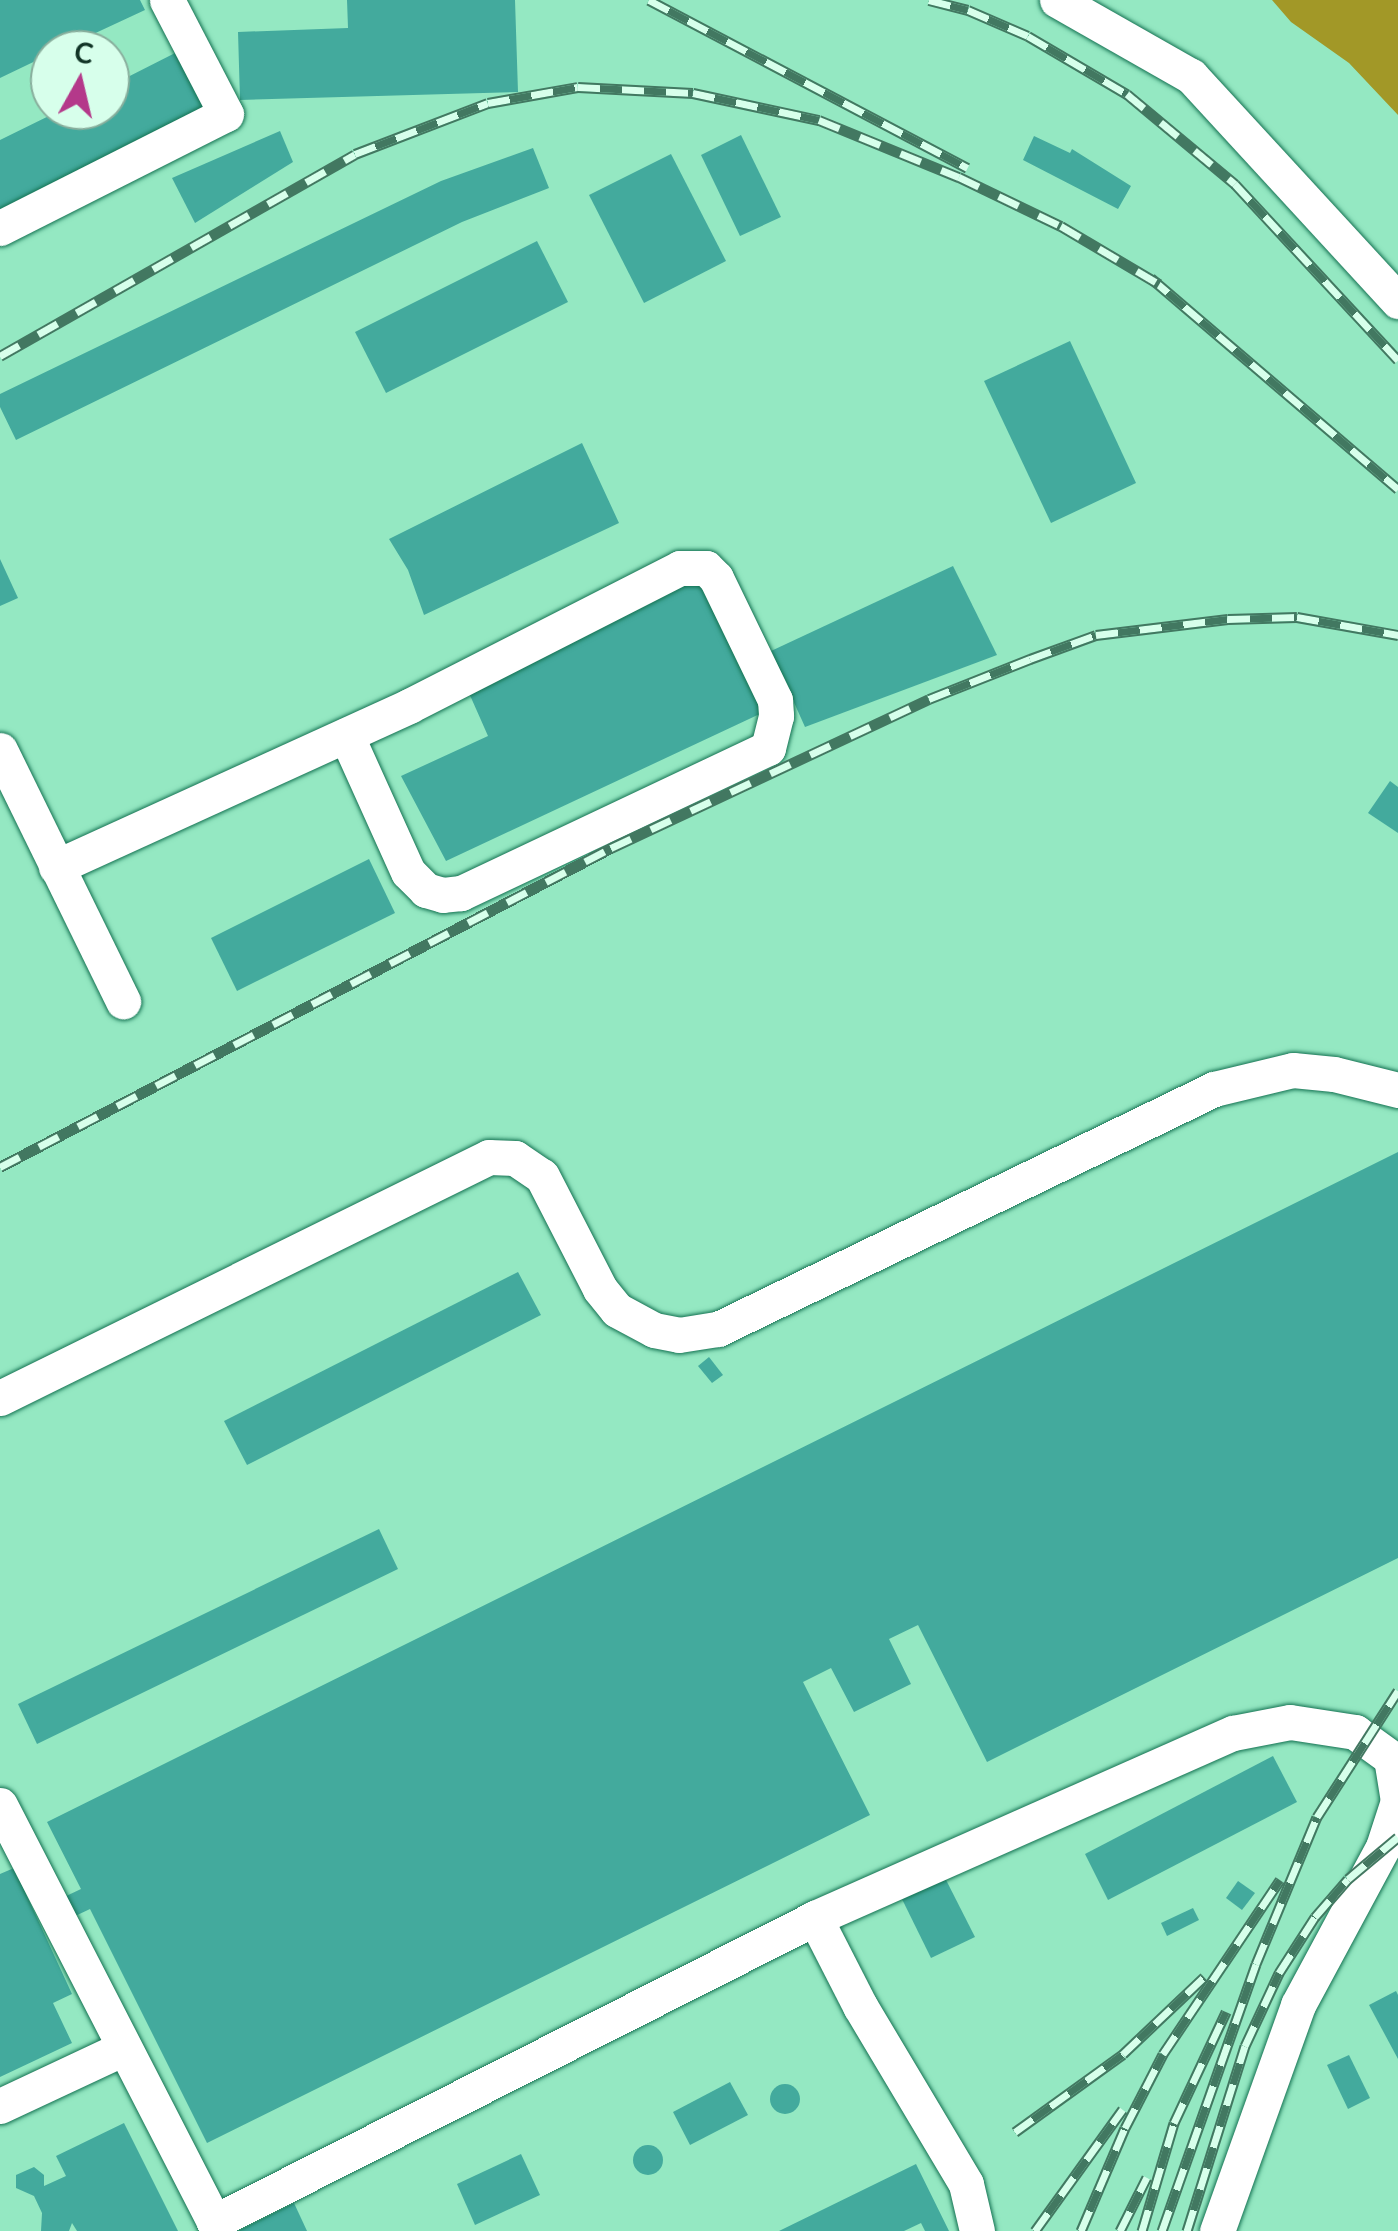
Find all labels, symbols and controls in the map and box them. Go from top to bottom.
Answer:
north arrow [30,30,130,130]
text: С [72,34,95,70]

